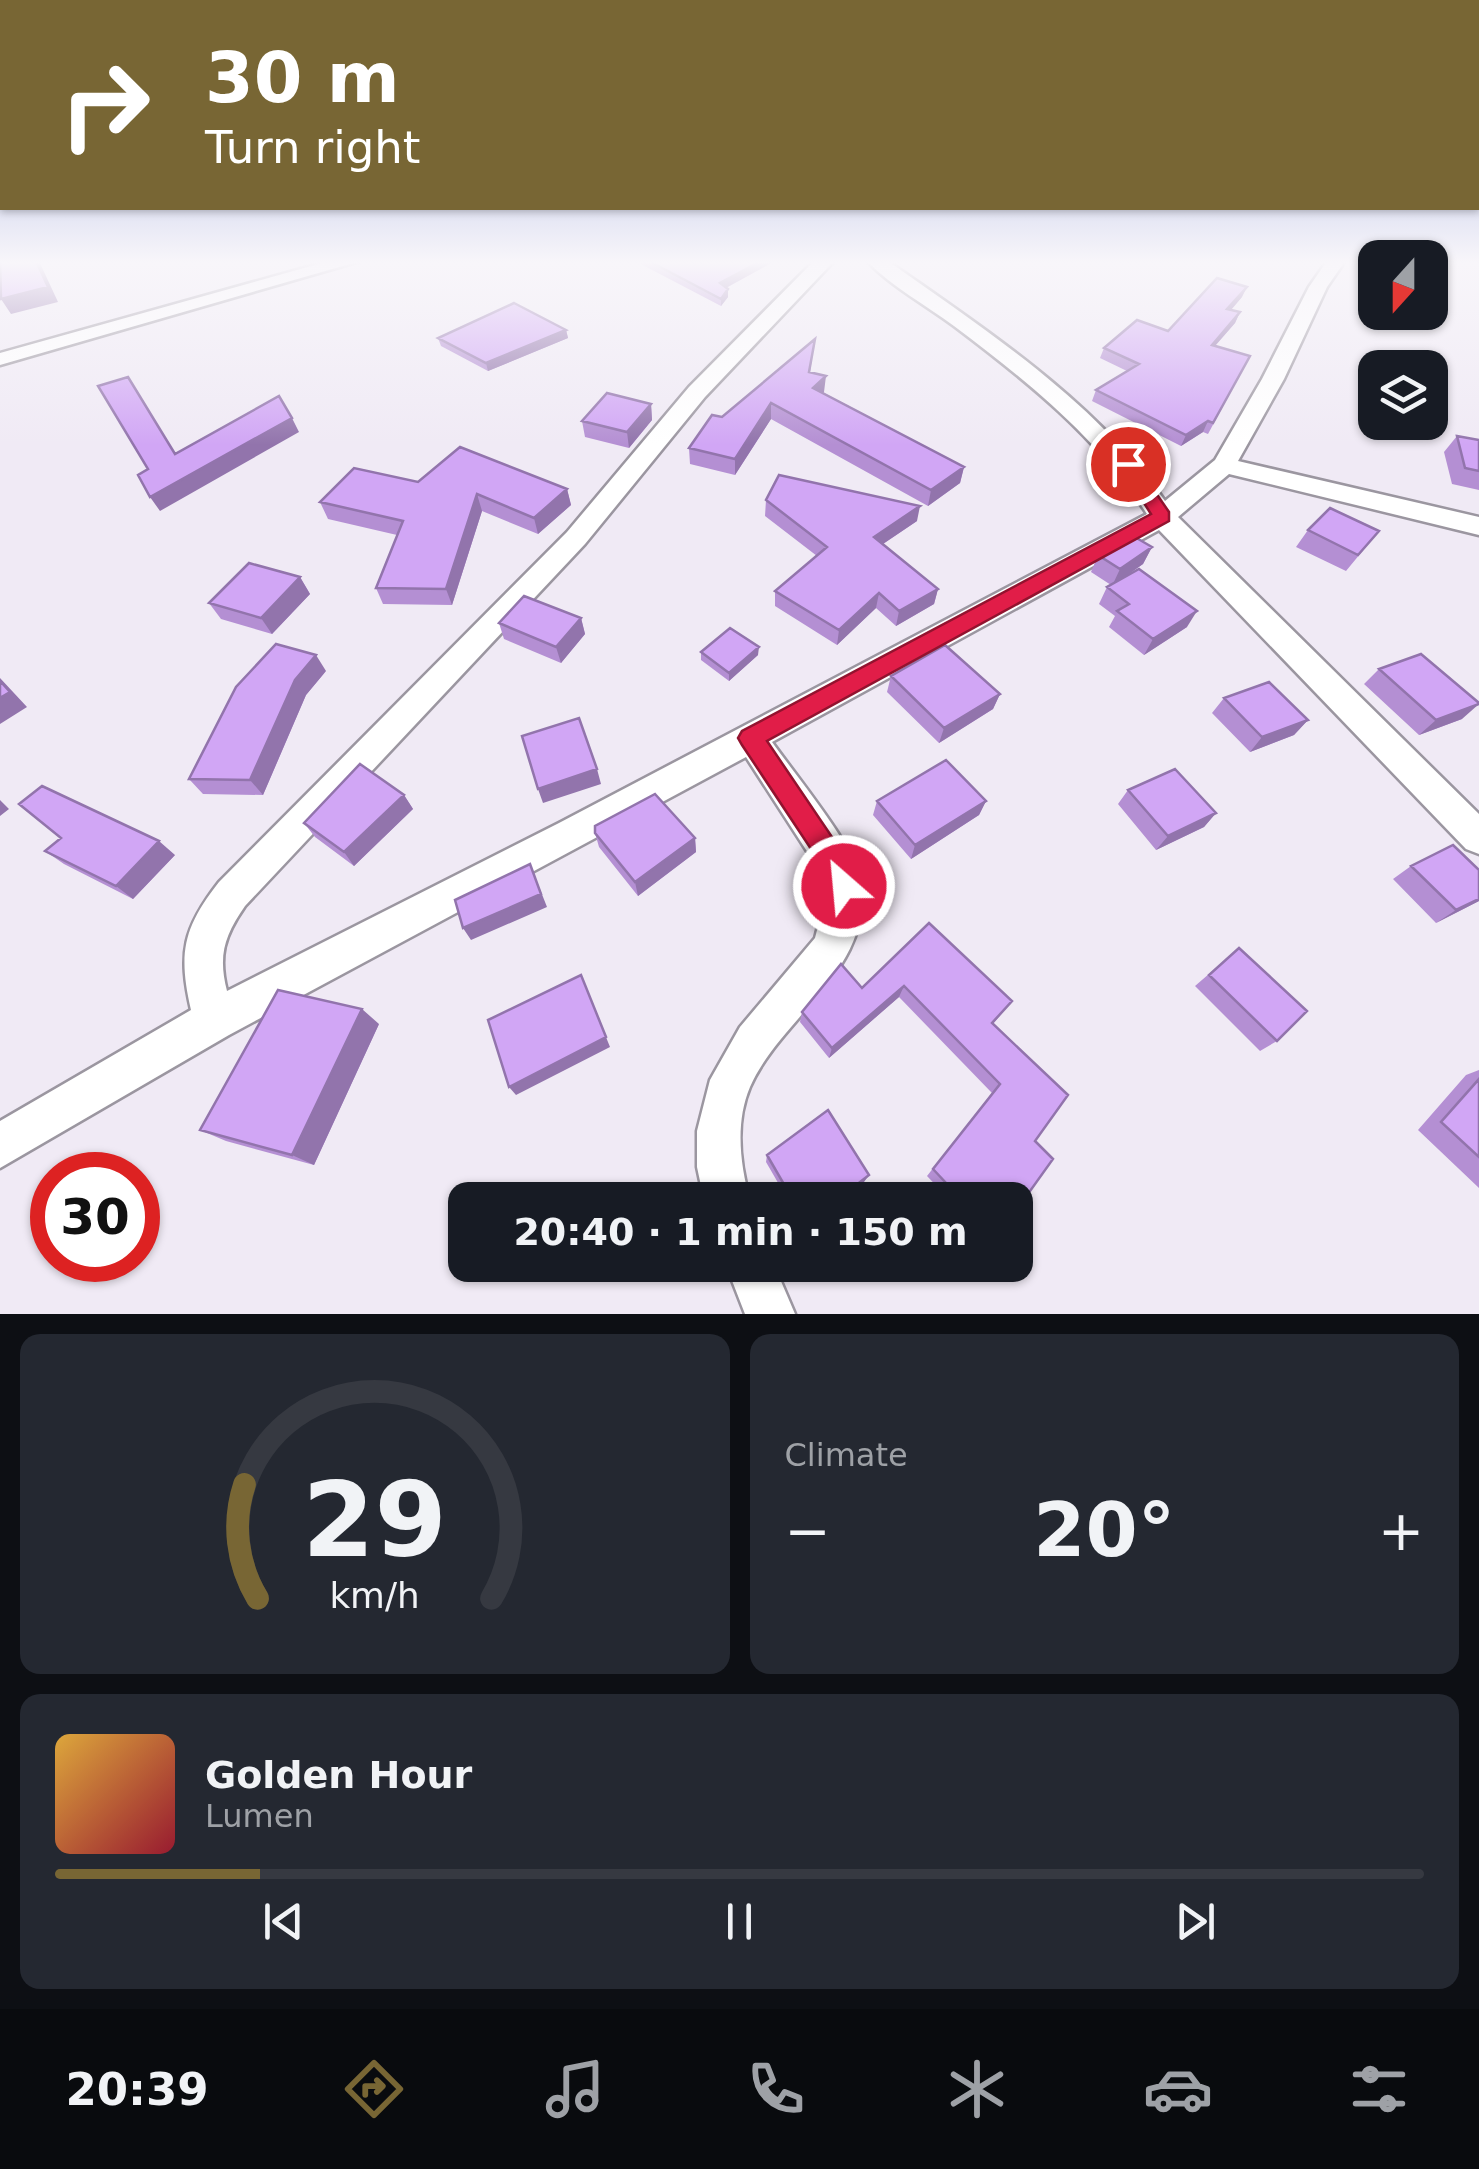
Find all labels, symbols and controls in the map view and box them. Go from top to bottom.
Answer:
text: 30 m [205,37,400,119]
icon: right [40,40,170,170]
text: Turn right [205,121,420,174]
north arrow [1358,240,1448,330]
map controls [1358,240,1448,440]
button: layers [1358,350,1448,440]
pin [1086,422,1171,507]
icon: arrive [1101,437,1156,492]
position arrow [792,834,896,938]
speed limit sign: 30 [30,1152,160,1282]
text: 20:40 · 1 min · 150 m [513,1210,968,1254]
text: Climate [785,1436,908,1474]
text: 29 [302,1459,447,1581]
text: 20° [1033,1486,1175,1574]
text: − [785,1499,831,1563]
text: + [1378,1499,1424,1563]
text: km/h [330,1575,420,1616]
text: Golden Hour [205,1753,472,1797]
text: Lumen [205,1797,314,1835]
icon: previous [256,1894,311,1949]
icon: pause [712,1894,767,1949]
icon: next [1168,1894,1223,1949]
icon: directions [339,2054,409,2124]
icon: music [540,2054,610,2124]
icon: phone [741,2054,811,2124]
icon: climate [942,2054,1012,2124]
icon: car [1143,2054,1213,2124]
icon: filters [1344,2054,1414,2124]
text: 20:39 [65,2063,209,2116]

